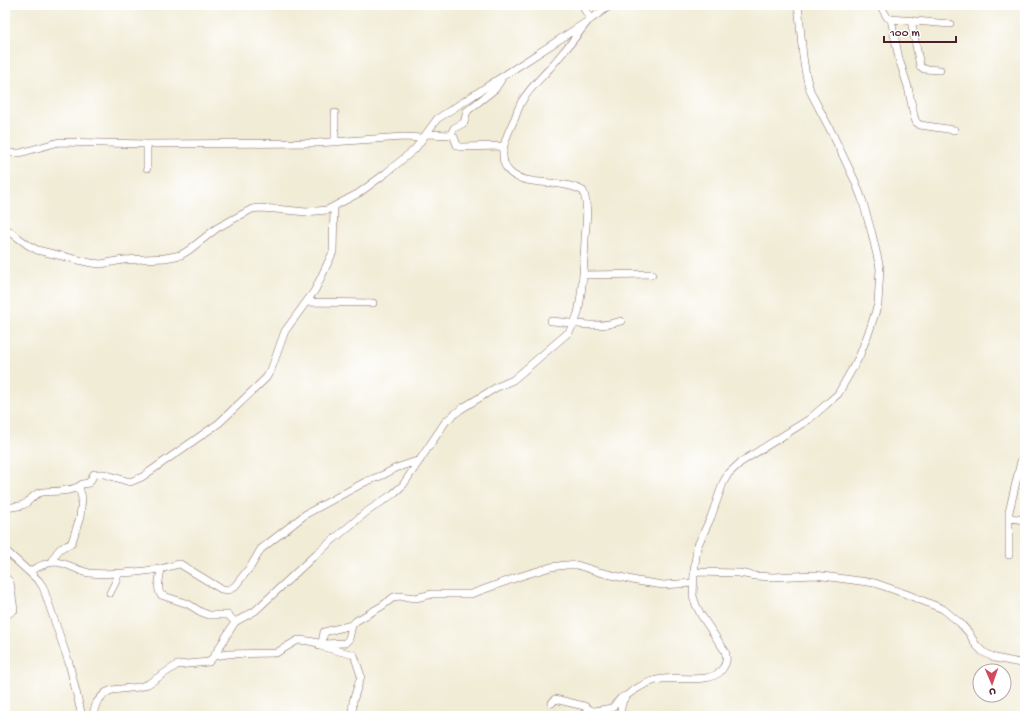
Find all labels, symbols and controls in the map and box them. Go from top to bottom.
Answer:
scale bar [884,18,956,44]
text: 100 m [889,27,920,41]
north arrow [972,663,1012,703]
text: U [988,685,996,697]

